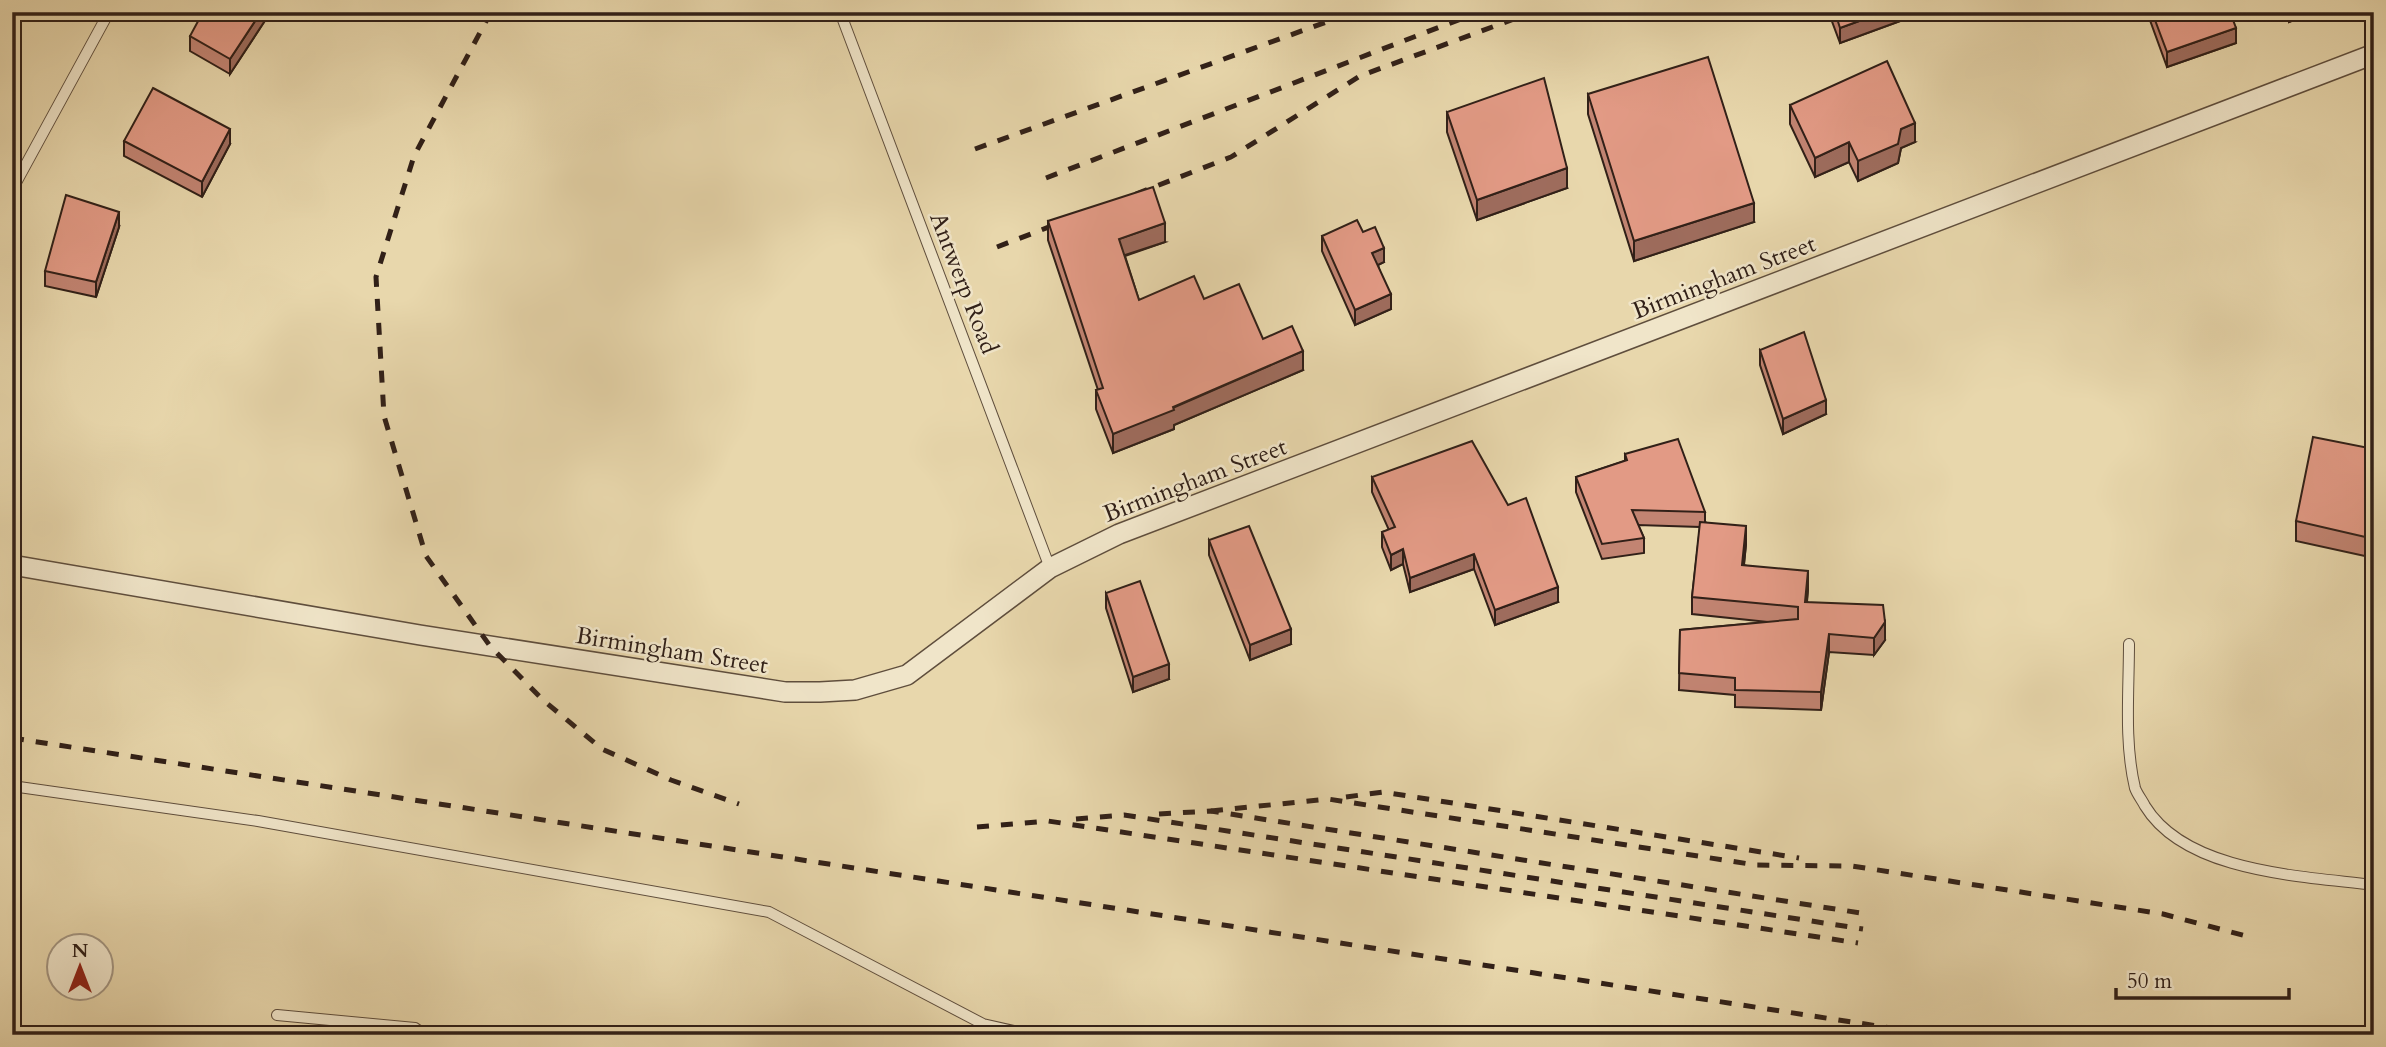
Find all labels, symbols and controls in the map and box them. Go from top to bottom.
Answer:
street label: Antwerp Road [921,208,1006,359]
street label: Birmingham Street [1628,227,1821,328]
street label: Birmingham Street [1099,430,1292,531]
street label: Birmingham Street [574,619,771,682]
north arrow [46,932,116,1002]
text: N [72,938,89,964]
scale bar [2116,956,2290,1000]
text: 50 m [2127,967,2172,996]

